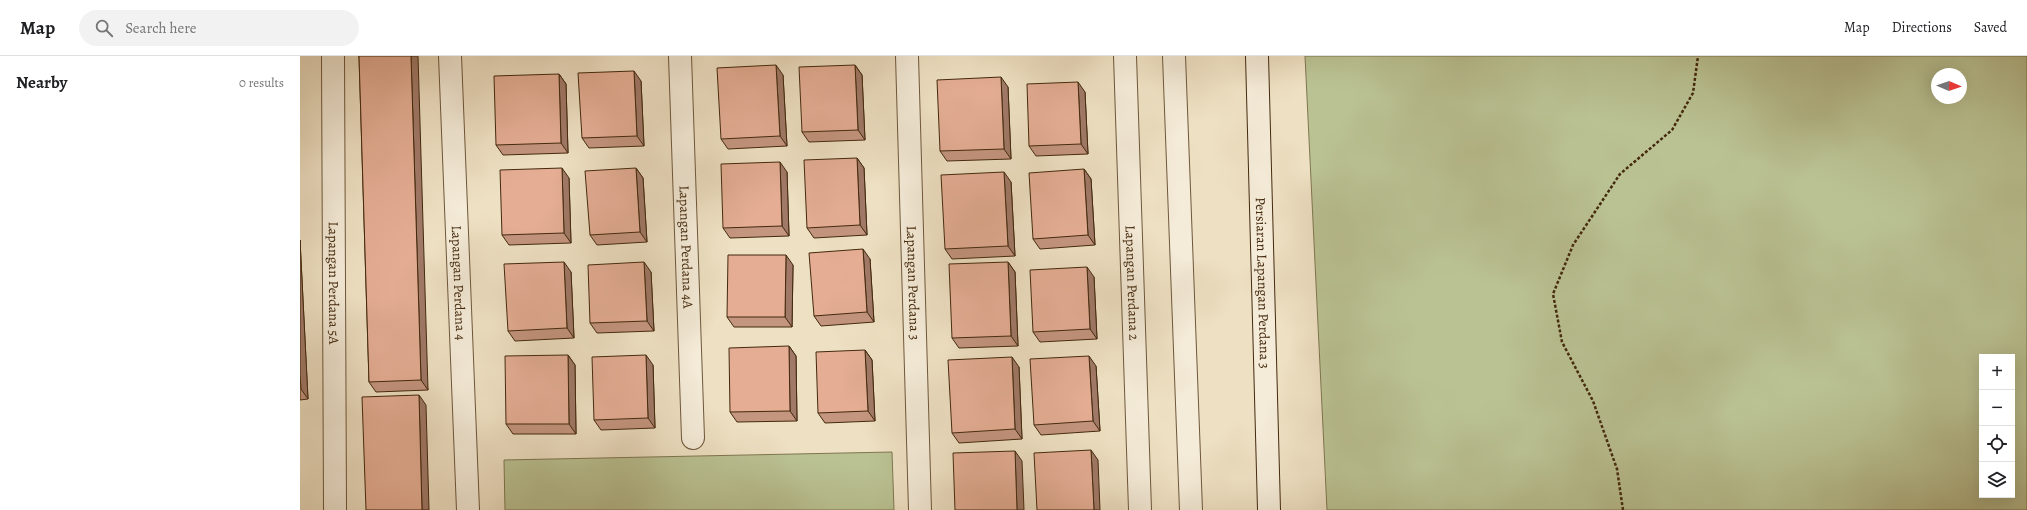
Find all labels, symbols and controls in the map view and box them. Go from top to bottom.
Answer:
search box [79,10,359,46]
text: Map [20,15,55,41]
icon: search [93,17,115,39]
text: Search here [125,18,197,38]
text: Map [1844,18,1870,37]
text: Directions [1892,18,1952,37]
text: Saved [1974,18,2007,37]
north arrow [1931,68,1967,104]
text: Nearby [16,71,67,94]
text: 0 results [239,74,284,91]
street label: Lapangan Perdana 4A [674,185,698,310]
street label: Persiaran Lapangan Perdana 3 [1251,197,1274,369]
street label: Lapangan Perdana 5A [324,221,343,345]
street label: Lapangan Perdana 4 [447,225,470,341]
street label: Lapangan Perdana 3 [902,225,924,341]
street label: Lapangan Perdana 2 [1121,225,1143,341]
map controls [1979,354,2015,498]
button: + [1979,354,2015,390]
button: − [1979,390,2015,426]
button: locate [1979,426,2015,462]
button: layers [1979,462,2015,498]

